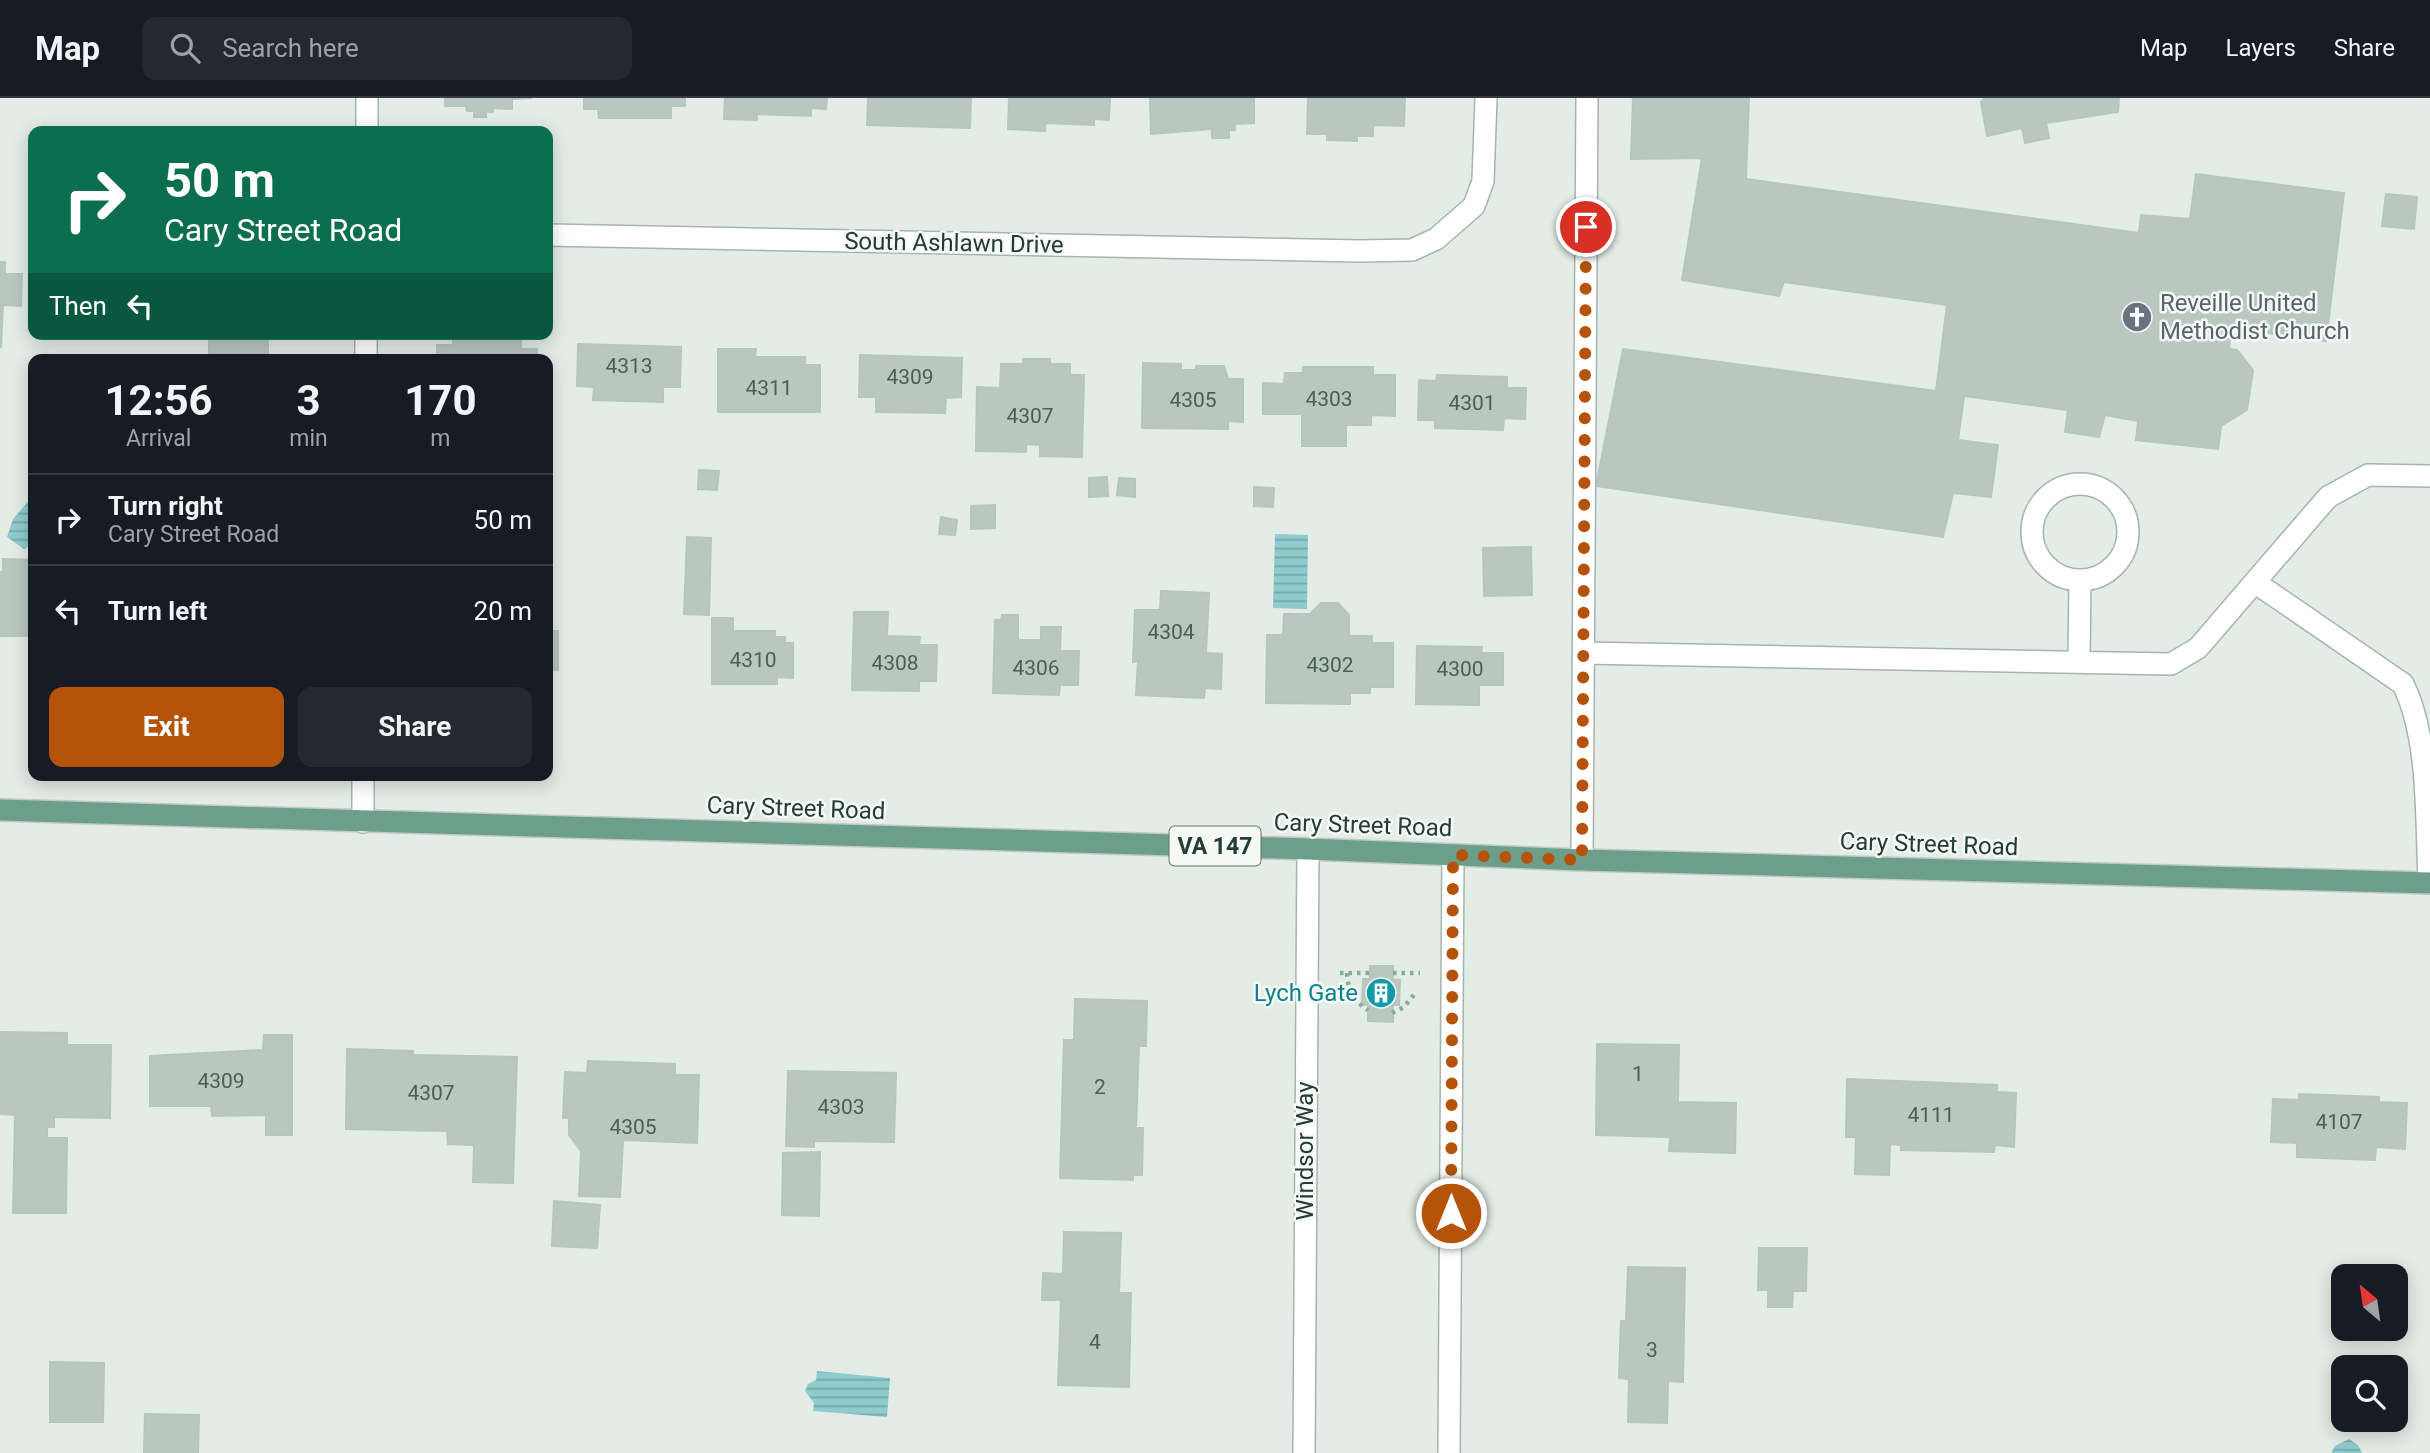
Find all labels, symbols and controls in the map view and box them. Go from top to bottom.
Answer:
search box [142,17,632,80]
text: Map [35,29,100,68]
icon: search [166,29,204,67]
text: Search here [222,33,359,63]
text: Map [2140,34,2188,62]
text: Layers [2226,34,2296,62]
text: Share [2334,34,2395,62]
text: 50 m [164,152,275,209]
icon: right [49,154,140,245]
pin [1556,197,1616,257]
icon: arrive [1567,208,1605,246]
text: Cary Street Road [164,211,402,249]
street label: South Ashlawn Drive [844,227,1064,259]
icon: left [121,287,159,325]
place label: Reveille United Methodist Church [2160,289,2350,345]
text: Then [49,291,107,321]
church icon: Reveille United Methodist Church [2120,300,2154,334]
house number: 4313 [605,354,653,378]
house number: 4309 [886,365,934,389]
text: 12:56 [105,376,213,425]
text: 3 [296,376,321,425]
text: 170 [404,376,477,425]
house number: 4311 [745,376,793,400]
house number: 4303 [1305,387,1353,411]
house number: 4305 [1169,388,1217,412]
house number: 4301 [1448,391,1496,415]
house number: 4307 [1006,404,1054,428]
text: Arrival [126,425,191,452]
text: min [289,425,328,452]
text: m [430,425,450,452]
text: Turn right [108,491,223,521]
icon: right [49,501,87,539]
text: 50 m [474,505,532,535]
text: Cary Street Road [108,521,279,548]
icon: left [49,592,87,630]
text: Turn left [108,596,207,626]
text: 20 m [474,596,532,626]
house number: 4304 [1147,620,1195,644]
house number: 4310 [729,648,777,672]
house number: 4308 [871,651,919,675]
house number: 4302 [1306,653,1354,677]
house number: 4306 [1012,656,1060,680]
house number: 4300 [1436,657,1484,681]
button: Exit [49,687,284,767]
button: Share [298,687,532,767]
street label: Cary Street Road [706,791,886,825]
street label: Cary Street Road [1273,808,1453,842]
road number: VA 147 [1170,826,1260,866]
street label: Cary Street Road [1839,827,2019,861]
building icon: Lych Gate [1364,976,1398,1010]
place label: Lych Gate [1254,979,1358,1007]
house number: 1 [1632,1062,1644,1086]
house number: 4309 [197,1069,245,1093]
house number: 2 [1094,1075,1106,1099]
house number: 4307 [407,1081,455,1105]
street label: Windsor Way [1291,1081,1319,1221]
house number: 4303 [817,1095,865,1119]
house number: 4111 [1907,1103,1955,1127]
house number: 4107 [2315,1110,2363,1134]
house number: 4305 [609,1115,657,1139]
position arrow [1414,1176,1488,1250]
north arrow [2331,1264,2408,1340]
map controls [2331,1264,2408,1432]
house number: 4 [1089,1330,1101,1354]
house number: 3 [1646,1338,1658,1362]
button: search [2331,1355,2408,1432]

